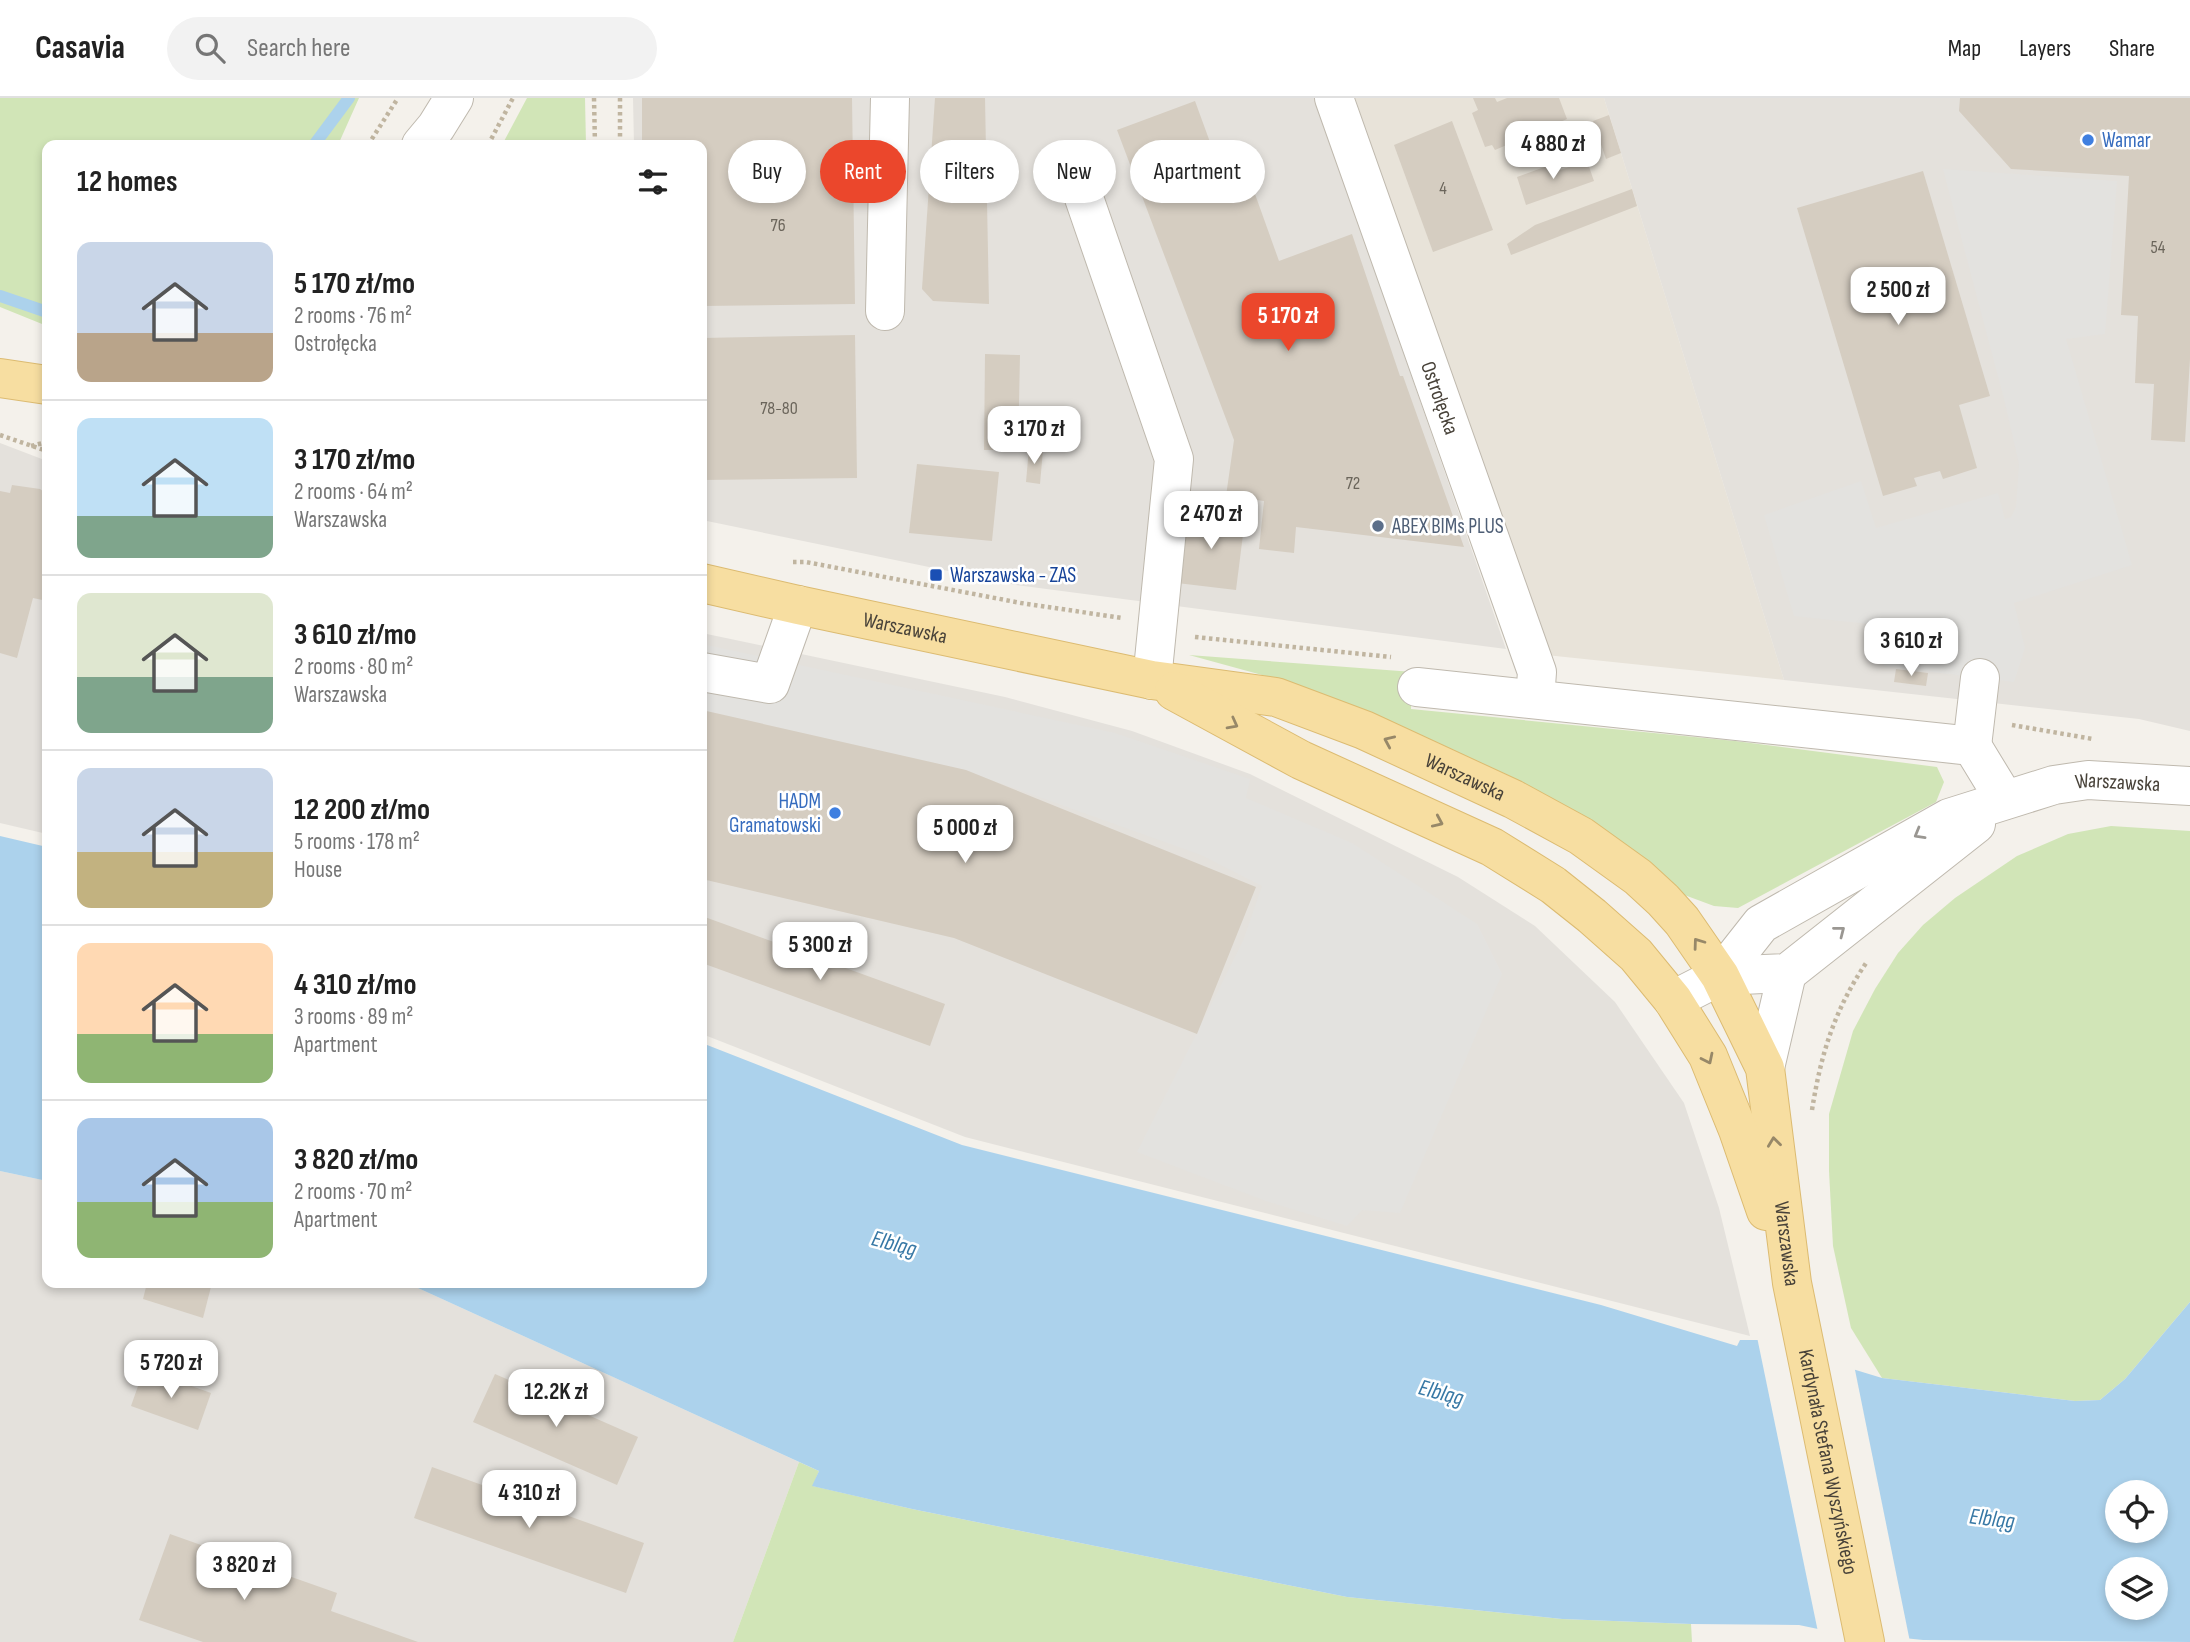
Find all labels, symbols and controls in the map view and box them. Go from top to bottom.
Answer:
search box [167,17,657,80]
text: Casavia [35,28,125,68]
icon: search [191,29,229,67]
text: Search here [247,33,350,64]
text: Map [1948,34,1981,63]
text: Layers [2019,34,2071,63]
text: Share [2109,34,2155,63]
pin: 4 880 zł [1481,122,1625,181]
place label: Wamar [2102,128,2151,153]
text: 4 880 zł [1521,130,1585,158]
marker: Wamar [2080,132,2096,148]
chip: Buy [728,140,806,203]
chip: Rent [820,140,906,203]
chip: Filters [920,140,1019,203]
chip: New [1033,140,1116,203]
chip: Apartment [1130,140,1265,203]
icon: filters [634,163,672,201]
text: 12 homes [77,164,178,200]
house number: 4 [1439,178,1447,199]
house number: 76 [770,215,786,236]
house number: 54 [2151,237,2166,258]
text: 5 170 zł/mo [294,266,415,302]
pin: 2 500 zł [1826,268,1970,327]
icon: home [133,270,217,354]
text: 2 500 zł [1867,276,1929,304]
pin: 5 170 zł [1216,294,1360,353]
text: 2 rooms · 76 m² [294,302,412,330]
text: 5 170 zł [1258,302,1318,330]
text: Ostrołęcka [294,330,377,358]
street label: Ostrołęcka [1416,358,1464,438]
house number: 78-80 [760,398,798,419]
pin: 3 170 zł [962,406,1106,466]
text: 3 170 zł [1004,415,1064,443]
text: 3 170 zł/mo [294,442,415,478]
icon: home [133,446,217,530]
house number: 72 [1346,473,1360,494]
text: 2 rooms · 64 m² [294,478,413,506]
pin: 2 470 zł [1139,491,1283,551]
text: 2 470 zł [1180,500,1242,528]
text: Warszawska [294,506,387,534]
place label: ABEX BIMs PLUS [1391,514,1504,539]
marker: ABEX BIMs PLUS [1370,518,1386,534]
place label: Warszawska - ZAS [950,563,1076,588]
marker: Warszawska - ZAS [928,567,944,583]
street label: Warszawska [861,607,949,649]
text: 3 610 zł/mo [294,617,417,653]
pin: 3 610 zł [1839,618,1983,678]
icon: home [133,621,217,705]
text: 3 610 zł [1880,627,1942,655]
text: 2 rooms · 80 m² [294,653,413,681]
text: Warszawska [294,681,387,709]
one-way arrow [1226,715,1239,729]
one-way arrow [1384,735,1396,749]
street label: Warszawska [1421,748,1509,806]
street label: Warszawska [2073,767,2161,797]
place label: HADM Gramatowski [729,789,821,838]
text: 12 200 zł/mo [294,792,430,828]
icon: home [133,796,217,880]
marker: HADM Gramatowski [827,805,843,821]
pin: 5 000 zł [893,806,1037,865]
text: 5 000 zł [933,814,997,842]
one-way arrow [1431,814,1443,828]
one-way arrow [1914,826,1927,839]
text: 5 rooms · 178 m² [294,828,420,856]
text: House [294,856,342,884]
pin: 5 300 zł [748,922,892,982]
one-way arrow [1833,927,1845,940]
text: 5 300 zł [788,931,852,959]
one-way arrow [1694,938,1706,951]
text: 4 310 zł/mo [294,967,417,1003]
icon: home [133,971,217,1055]
text: 3 rooms · 89 m² [294,1003,413,1031]
text: Apartment [294,1031,378,1059]
one-way arrow [1700,1052,1714,1064]
one-way arrow [1767,1136,1782,1148]
text: 3 820 zł/mo [294,1142,418,1178]
icon: home [133,1146,217,1230]
text: 2 rooms · 70 m² [294,1178,412,1206]
street label: Warszawska [1769,1200,1805,1288]
text: Apartment [294,1206,378,1234]
water label: Elbląg [868,1225,920,1264]
pin: 5 720 zł [99,1340,243,1400]
street label: Kardynała Stefana Wyszyńskiego [1793,1347,1863,1577]
text: 5 720 zł [140,1349,202,1377]
pin: 12.2K zł [484,1370,628,1429]
water label: Elbląg [1415,1374,1467,1413]
text: 12.2K zł [524,1378,588,1406]
pin: 4 310 zł [457,1470,601,1530]
text: 4 310 zł [498,1479,560,1507]
map controls [2105,1480,2168,1620]
button: locate [2105,1480,2168,1543]
water label: Elbląg [1968,1502,2017,1536]
pin: 3 820 zł [172,1542,316,1602]
text: 3 820 zł [212,1551,276,1579]
button: layers [2105,1557,2168,1620]

